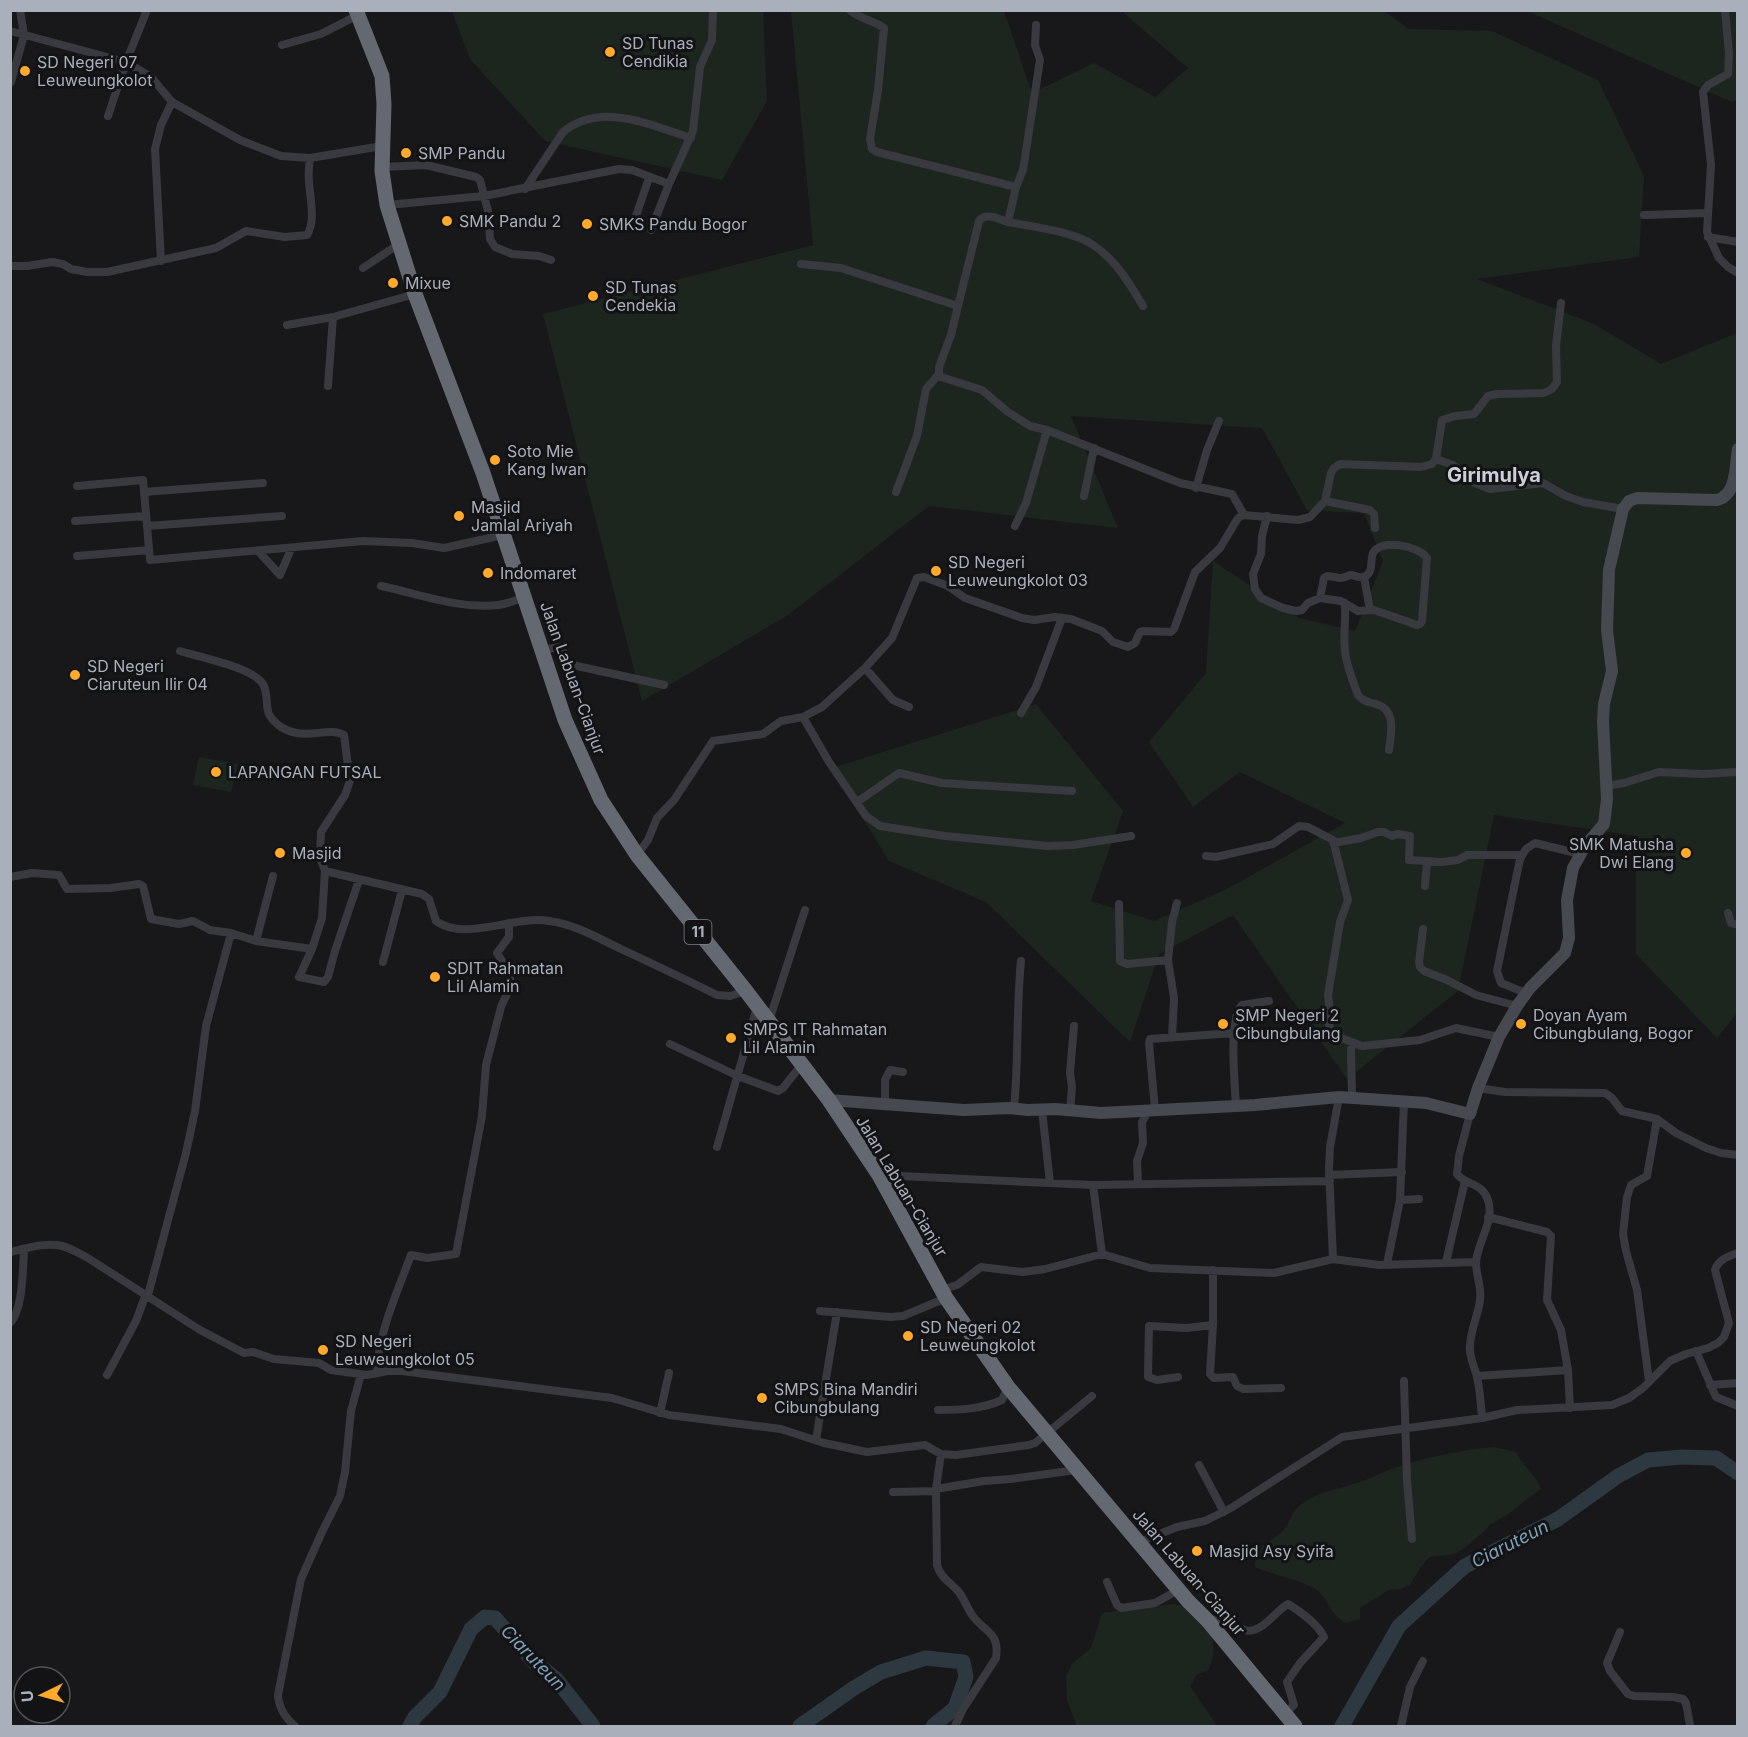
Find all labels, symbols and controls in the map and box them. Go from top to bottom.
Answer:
place label: SD Tunas Cendikia [622,33,694,71]
marker: SD Tunas Cendikia [603,45,617,59]
place label: SD Negeri 07 Leuweungkolot [37,52,152,90]
marker: SD Negeri 07 Leuweungkolot [18,64,32,78]
place label: SMP Pandu [418,143,505,163]
marker: SMP Pandu [399,146,413,160]
place label: SMK Pandu 2 [459,211,561,231]
marker: SMK Pandu 2 [440,214,454,228]
place label: SMKS Pandu Bogor [599,214,747,234]
marker: SMKS Pandu Bogor [580,217,594,231]
place label: Mixue [405,273,451,293]
marker: Mixue [386,276,400,290]
place label: SD Tunas Cendekia [605,277,677,315]
marker: SD Tunas Cendekia [586,289,600,303]
place label: Soto Mie Kang Iwan [507,441,586,479]
marker: Soto Mie Kang Iwan [488,453,502,467]
district label: Girimulya [1447,463,1541,487]
place label: Masjid Jamlal Ariyah [471,497,573,535]
marker: Masjid Jamlal Ariyah [452,509,466,523]
place label: SD Negeri Leuweungkolot 03 [948,552,1088,590]
place label: Indomaret [500,563,576,583]
marker: SD Negeri Leuweungkolot 03 [929,564,943,578]
marker: Indomaret [481,566,495,580]
street label: Jalan Labuan-Cianjur [536,599,610,757]
place label: SD Negeri Ciaruteun Ilir 04 [87,656,208,694]
marker: SD Negeri Ciaruteun Ilir 04 [68,668,82,682]
place label: LAPANGAN FUTSAL [228,762,381,782]
marker: LAPANGAN FUTSAL [209,765,223,779]
place label: SMK Matusha Dwi Elang [1569,834,1674,872]
place label: Masjid [292,843,341,863]
marker: Masjid [273,846,287,860]
marker: SMK Matusha Dwi Elang [1679,846,1693,860]
road number: 11 [684,920,712,944]
place label: SDIT Rahmatan Lil Alamin [447,958,563,996]
marker: SDIT Rahmatan Lil Alamin [428,970,442,984]
place label: SMP Negeri 2 Cibungbulang [1235,1005,1340,1043]
place label: Doyan Ayam Cibungbulang, Bogor [1533,1005,1693,1043]
marker: SMP Negeri 2 Cibungbulang [1216,1017,1230,1031]
marker: Doyan Ayam Cibungbulang, Bogor [1514,1017,1528,1031]
place label: SMPS IT Rahmatan Lil Alamin [743,1019,887,1057]
marker: SMPS IT Rahmatan Lil Alamin [724,1031,738,1045]
street label: Jalan Labuan-Cianjur [852,1112,952,1260]
place label: SD Negeri 02 Leuweungkolot [920,1317,1035,1355]
marker: SD Negeri 02 Leuweungkolot [901,1329,915,1343]
place label: SD Negeri Leuweungkolot 05 [335,1331,475,1369]
marker: SD Negeri Leuweungkolot 05 [316,1343,330,1357]
place label: SMPS Bina Mandiri Cibungbulang [774,1379,918,1417]
marker: SMPS Bina Mandiri Cibungbulang [755,1391,769,1405]
street label: Jalan Labuan-Cianjur [1129,1505,1249,1639]
water label: Ciaruteun [1468,1515,1552,1572]
place label: Masjid Asy Syifa [1209,1541,1334,1561]
marker: Masjid Asy Syifa [1190,1544,1204,1558]
water label: Ciaruteun [497,1620,570,1695]
north arrow [12,1665,72,1725]
text: U [17,1690,38,1703]

